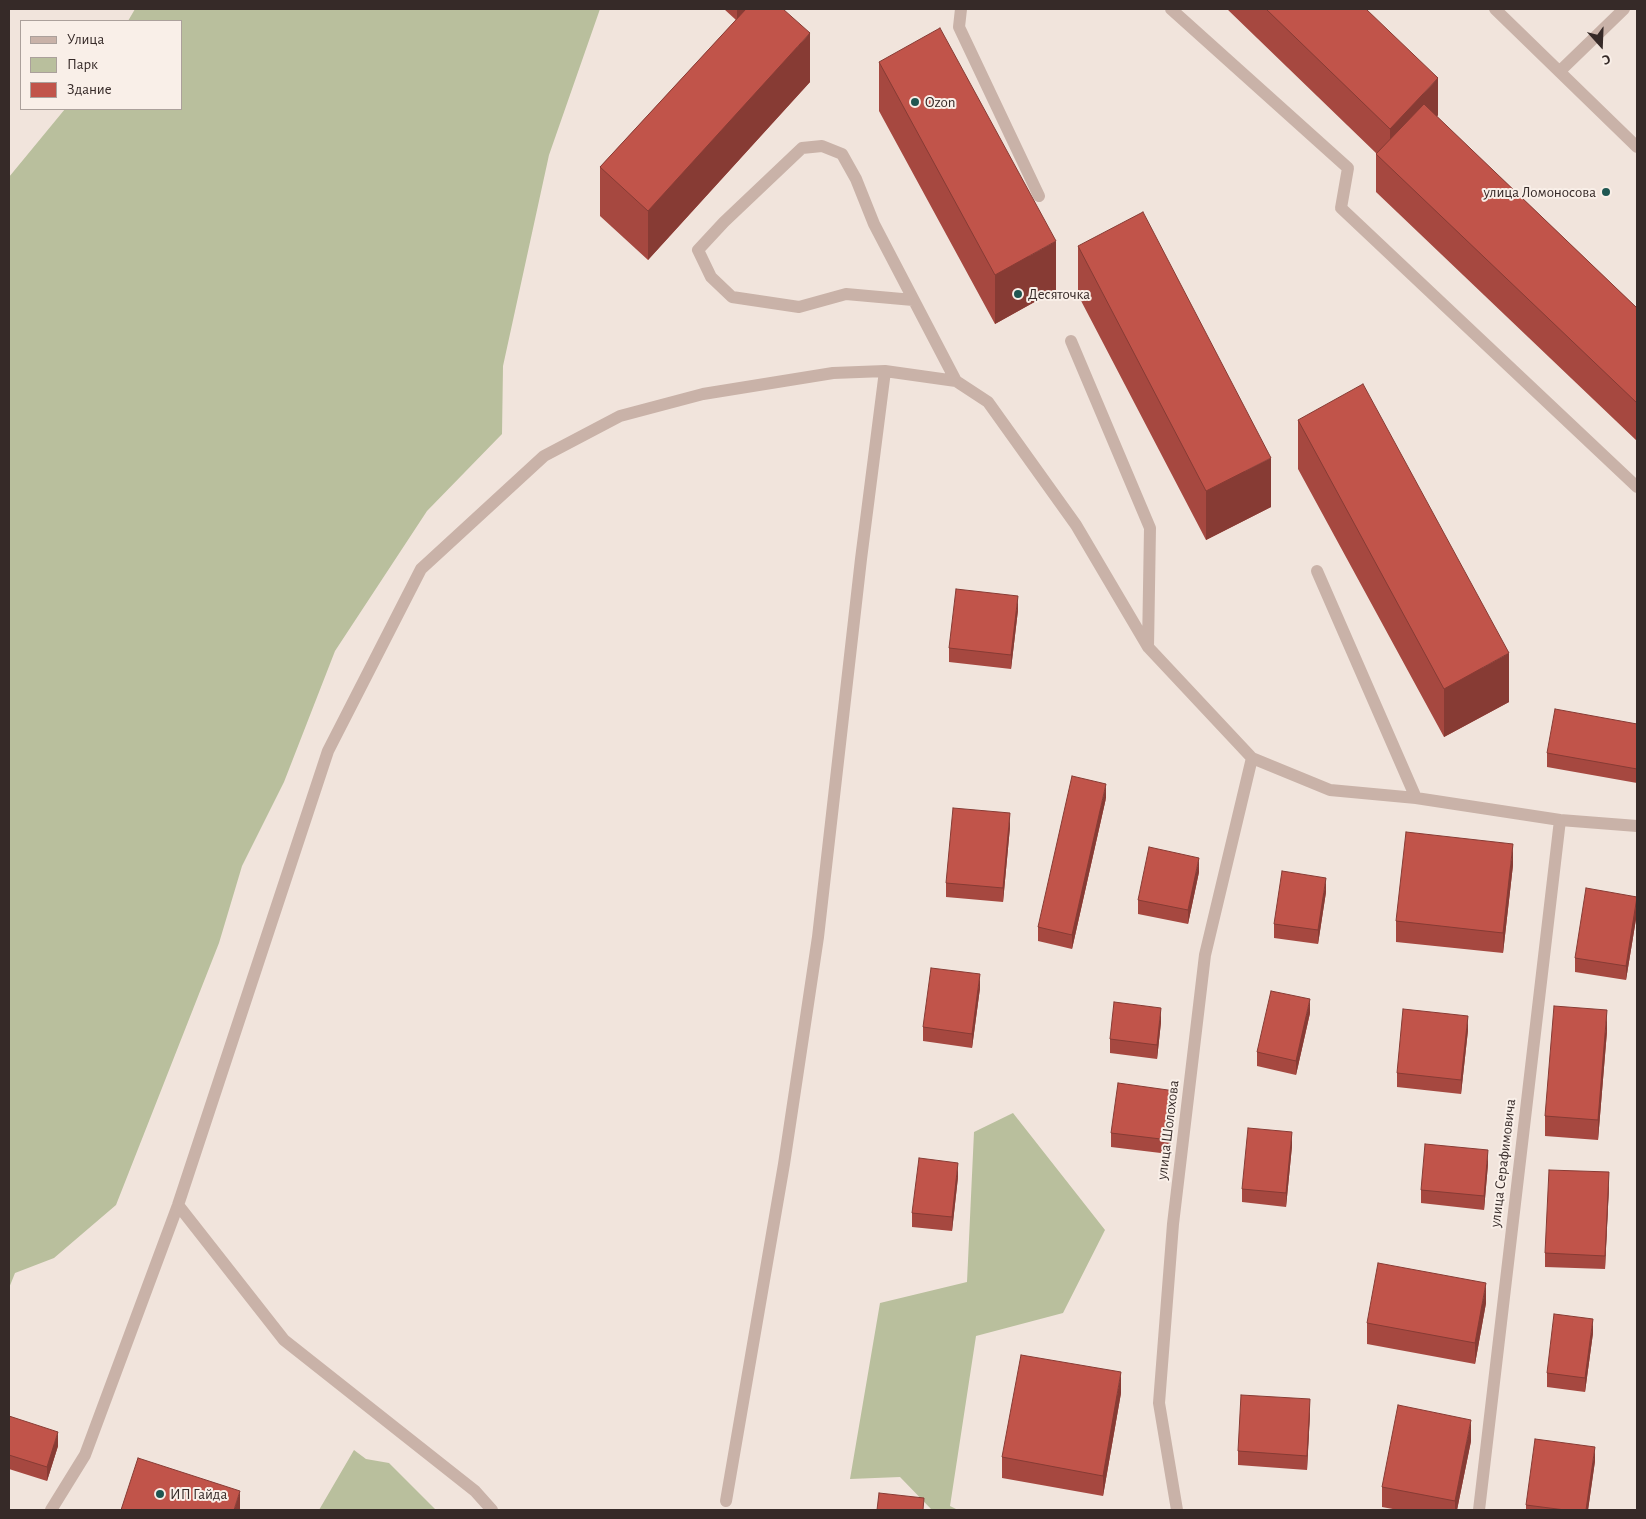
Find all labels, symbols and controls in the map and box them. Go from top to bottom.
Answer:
legend [20,20,182,110]
north arrow [1576,20,1626,70]
text: Улица [67,32,104,47]
text: С [1600,51,1612,67]
text: Парк [67,57,98,72]
text: Здание [67,82,112,97]
place label: Ozon [925,93,955,111]
marker: Ozon [909,96,921,108]
place label: улица Ломоносова [1483,183,1596,201]
marker: улица Ломоносова [1600,186,1612,198]
place label: Десяточка [1028,285,1090,303]
marker: Десяточка [1012,288,1024,300]
street label: улица Шолохова [1153,1079,1183,1181]
street label: улица Серафимовича [1486,1098,1520,1228]
place label: ИП Гайда [170,1485,227,1503]
marker: ИП Гайда [154,1488,166,1500]

